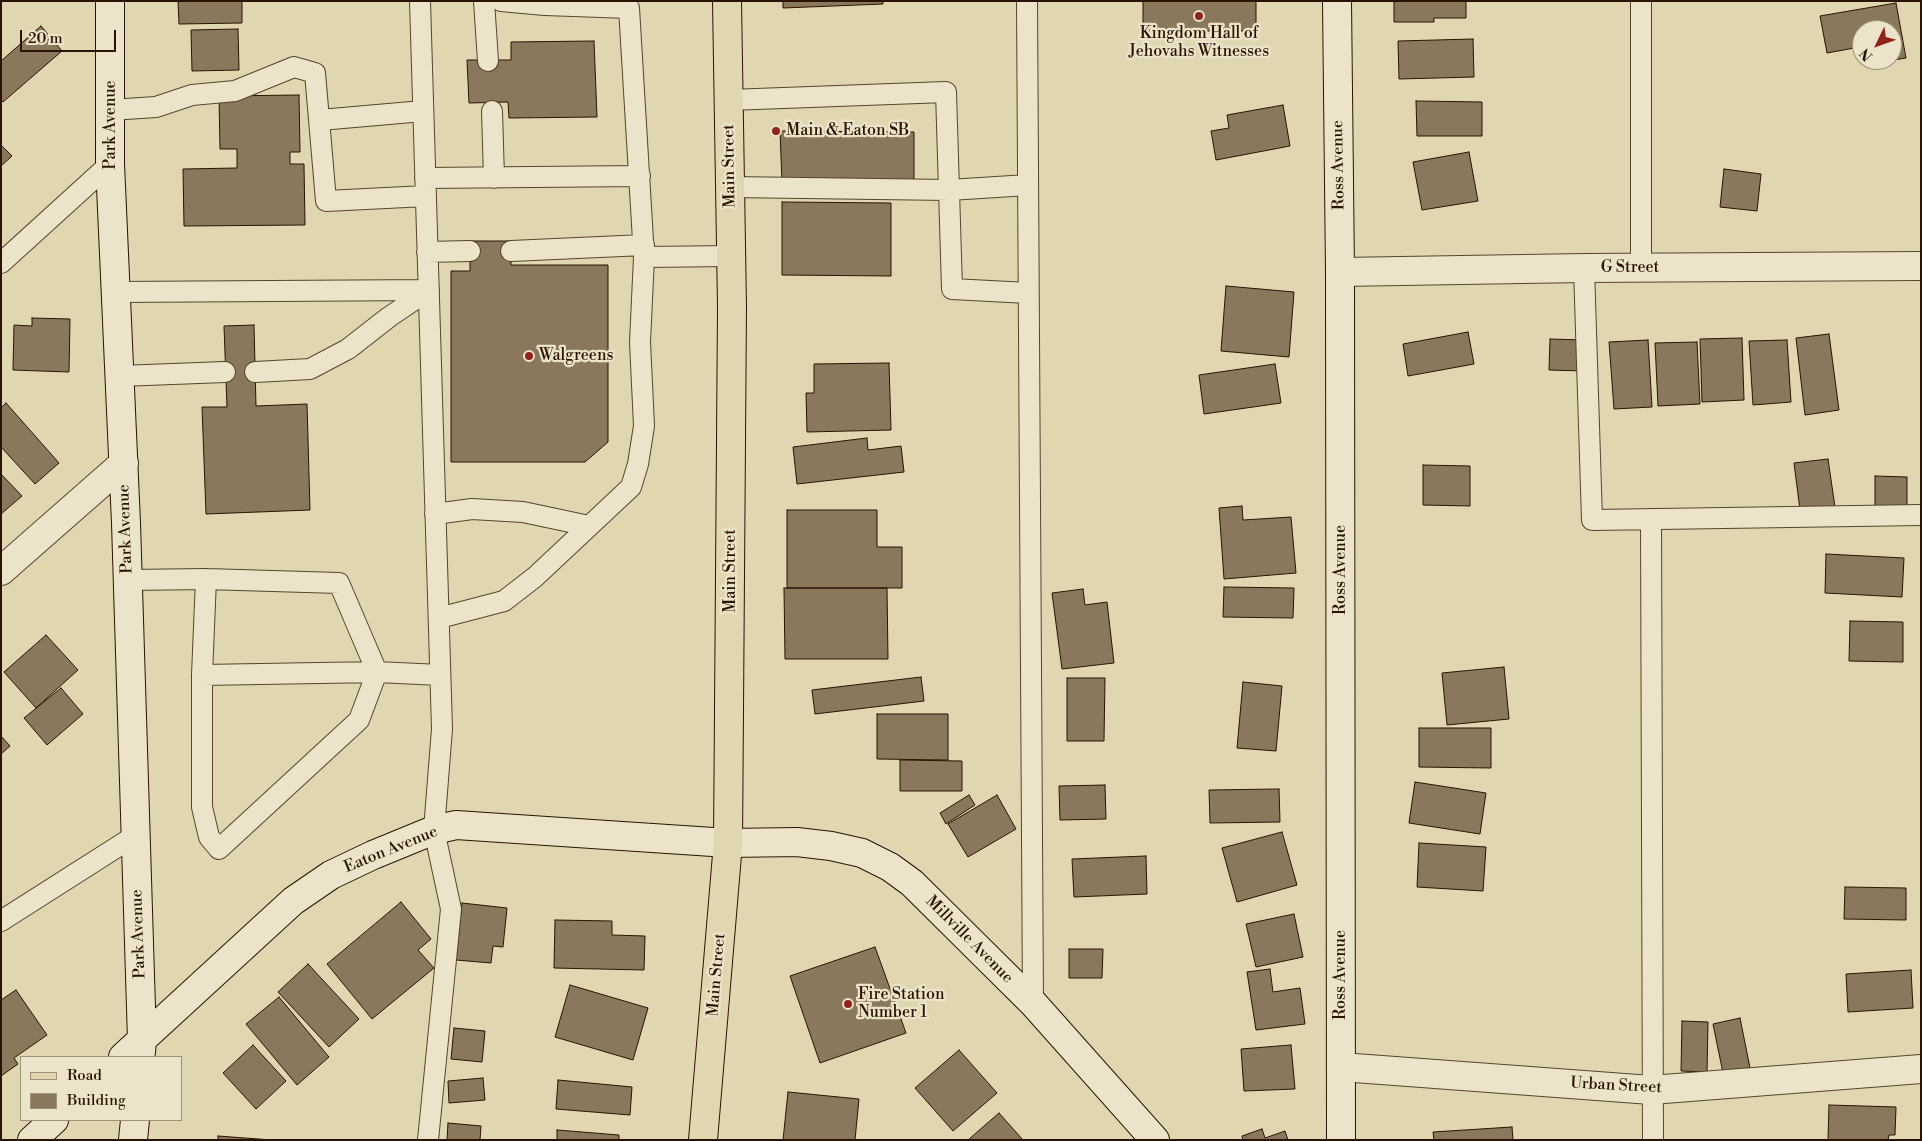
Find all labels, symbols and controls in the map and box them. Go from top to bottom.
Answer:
marker: Kingdom Hall of Jehovahs Witnesses [1193,10,1205,22]
scale bar [22,20,119,52]
north arrow [1852,20,1902,70]
place label: Kingdom Hall of Jehovahs Witnesses [1129,24,1269,62]
text: 20 m [28,29,63,48]
text: N [1856,44,1877,65]
street label: Park Avenue [101,80,121,170]
street label: Ross Avenue [1329,120,1349,210]
place label: Main & Eaton SB [786,121,909,141]
street label: Main Street [720,124,740,208]
marker: Main & Eaton SB [770,125,782,137]
street label: G Street [1601,258,1659,278]
place label: Walgreens [539,346,613,366]
marker: Walgreens [523,350,535,362]
street label: Park Avenue [115,484,137,574]
street label: Ross Avenue [1331,525,1351,615]
street label: Main Street [721,529,741,613]
street label: Eaton Avenue [341,823,441,877]
street label: Park Avenue [128,889,150,979]
street label: Millville Avenue [921,892,1017,988]
street label: Ross Avenue [1331,930,1351,1020]
street label: Main Street [704,932,730,1018]
place label: Fire Station Number 1 [858,985,944,1023]
marker: Fire Station Number 1 [842,998,854,1010]
legend [20,1056,182,1121]
text: Road [67,1066,102,1085]
street label: Urban Street [1570,1074,1662,1098]
text: Building [67,1091,126,1110]

